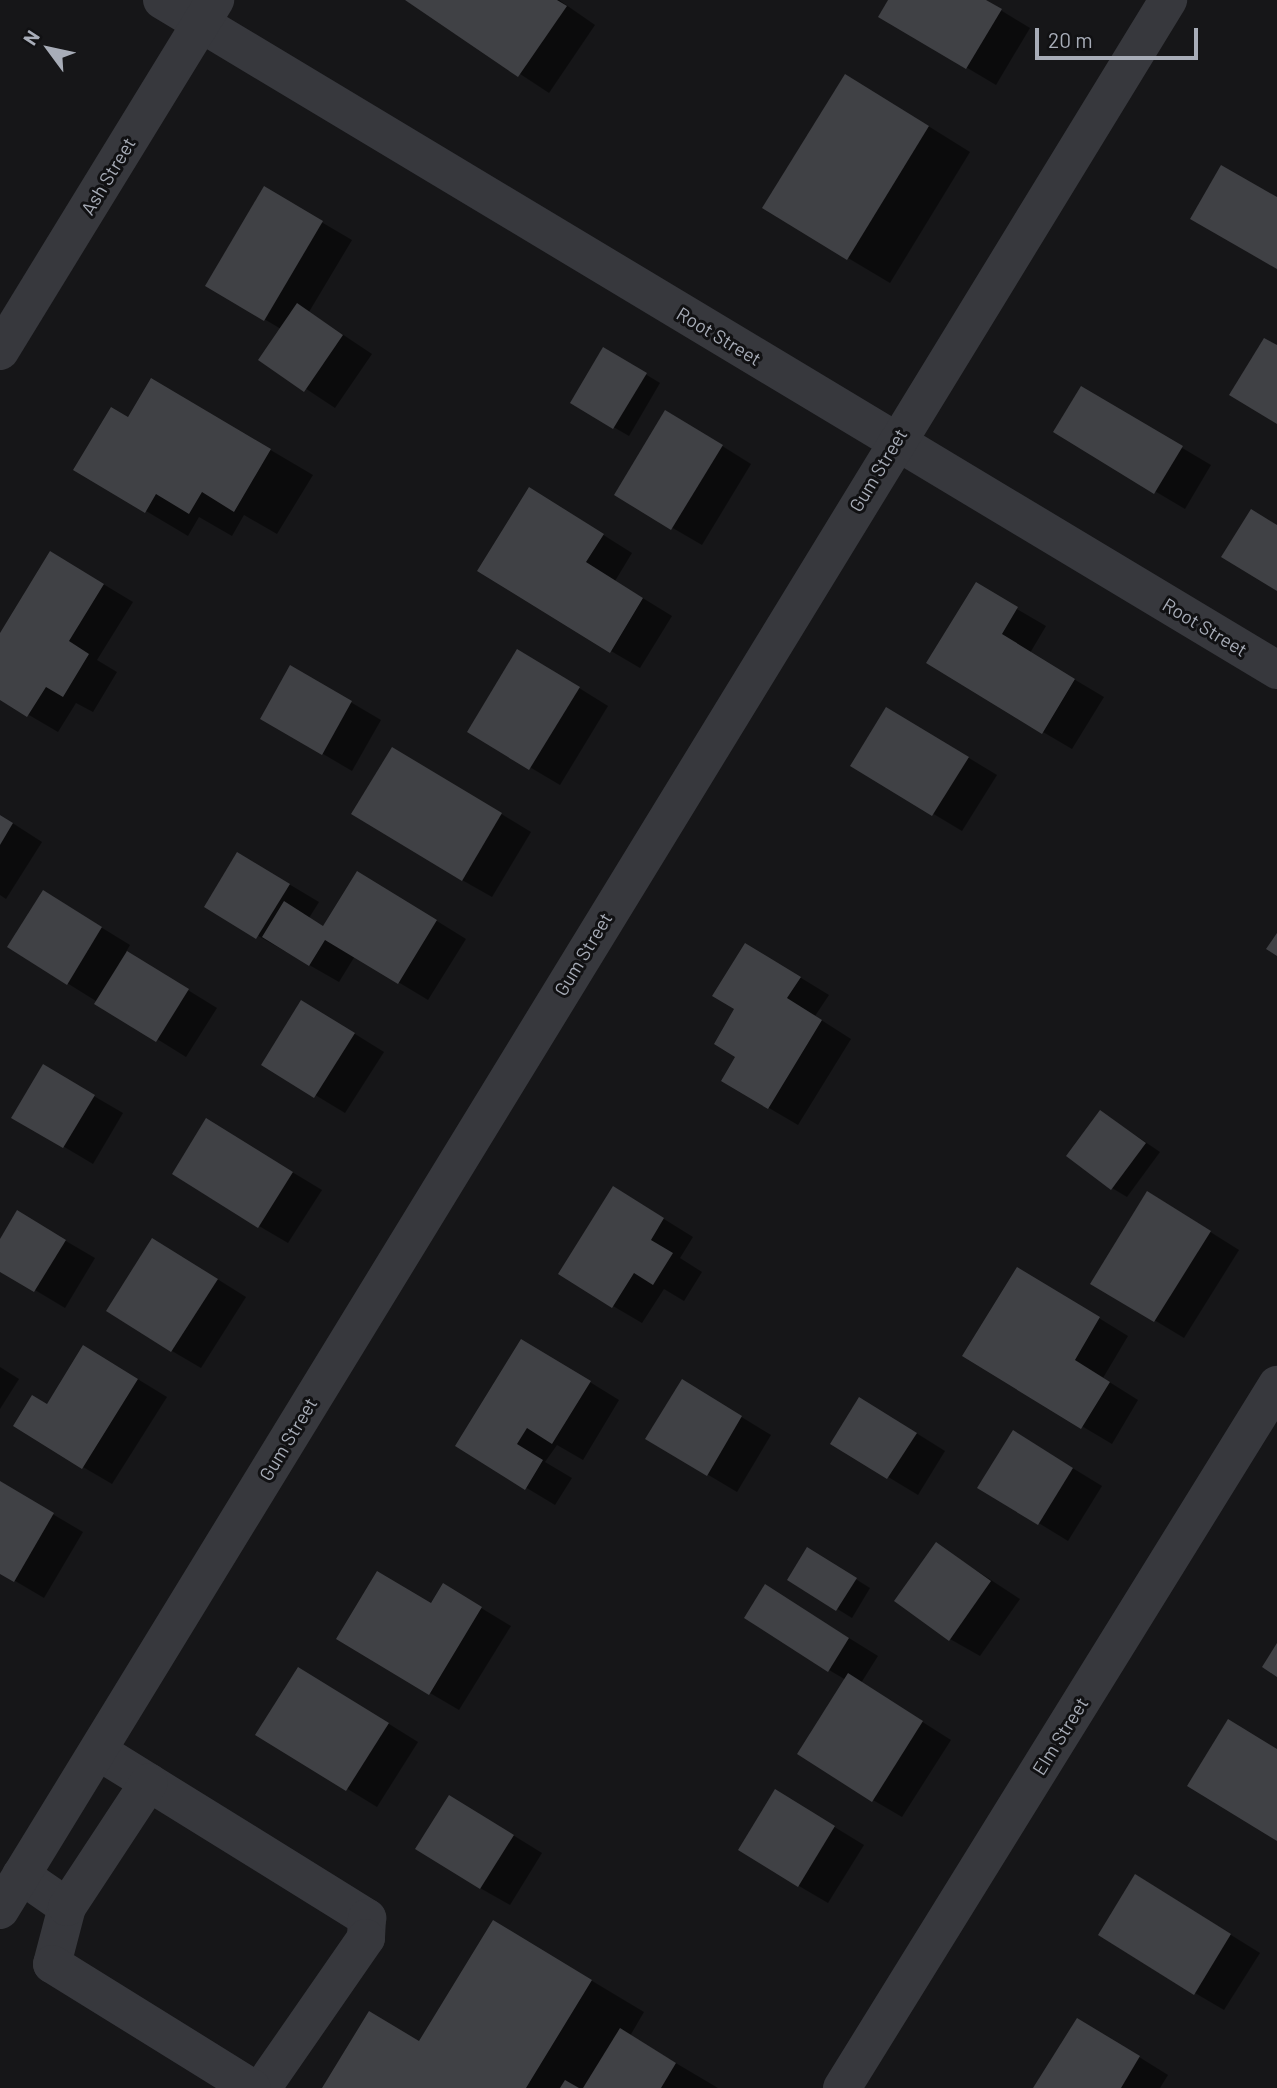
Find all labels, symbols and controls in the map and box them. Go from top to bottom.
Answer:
north arrow [14,14,84,84]
scale bar [1039,14,1202,58]
text: N [18,26,44,49]
text: 20 m [1048,27,1093,52]
street label: Ash Street [76,133,140,219]
street label: Root Street [673,302,765,370]
street label: Gum Street [844,424,912,516]
street label: Root Street [1159,593,1251,661]
street label: Gum Street [549,908,617,1000]
street label: Gum Street [254,1393,322,1485]
street label: Elm Street [1027,1693,1093,1779]

